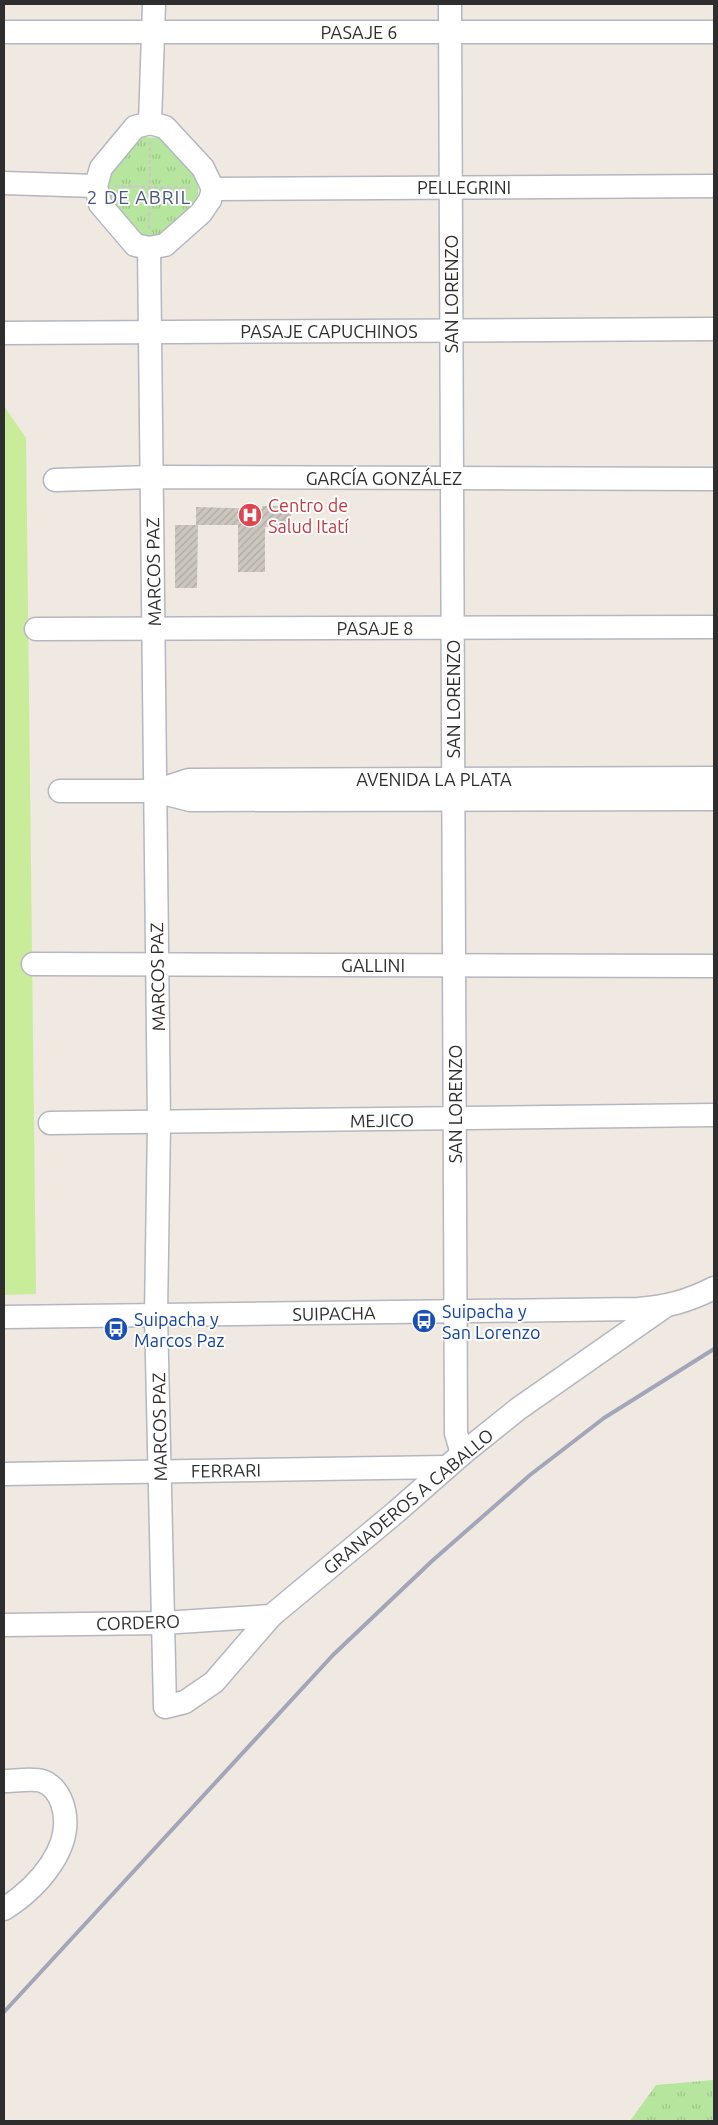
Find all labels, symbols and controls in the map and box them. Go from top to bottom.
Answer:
street label: PASAJE 6 [321,22,397,42]
street label: PELLEGRINI [417,177,511,197]
district label: 2 DE ABRIL [87,186,191,208]
street label: SAN LORENZO [441,235,461,353]
street label: PASAJE CAPUCHINOS [240,321,418,341]
street label: GARCÍA GONZÁLEZ [306,467,462,488]
place label: Centro de Salud Itatí [268,495,349,536]
hospital icon: Centro de Salud Itatí [237,502,263,528]
street label: MARCOS PAZ [142,517,164,627]
street label: PASAJE 8 [337,618,413,638]
street label: SAN LORENZO [443,640,463,758]
street label: AVENIDA LA PLATA [356,769,512,789]
street label: MARCOS PAZ [146,922,168,1032]
street label: GALLINI [341,955,405,975]
street label: SAN LORENZO [445,1045,465,1163]
street label: MEJICO [350,1109,414,1131]
place label: Suipacha y San Lorenzo [442,1301,540,1342]
street label: SUIPACHA [292,1302,376,1324]
bus stop icon: Suipacha y San Lorenzo [411,1308,437,1334]
place label: Suipacha y Marcos Paz [134,1309,225,1350]
bus stop icon: Suipacha y Marcos Paz [103,1316,129,1342]
street label: MARCOS PAZ [148,1372,170,1482]
street label: GRANADEROS A CABALLO [319,1424,497,1578]
street label: FERRARI [191,1459,261,1481]
street label: CORDERO [96,1611,180,1633]

